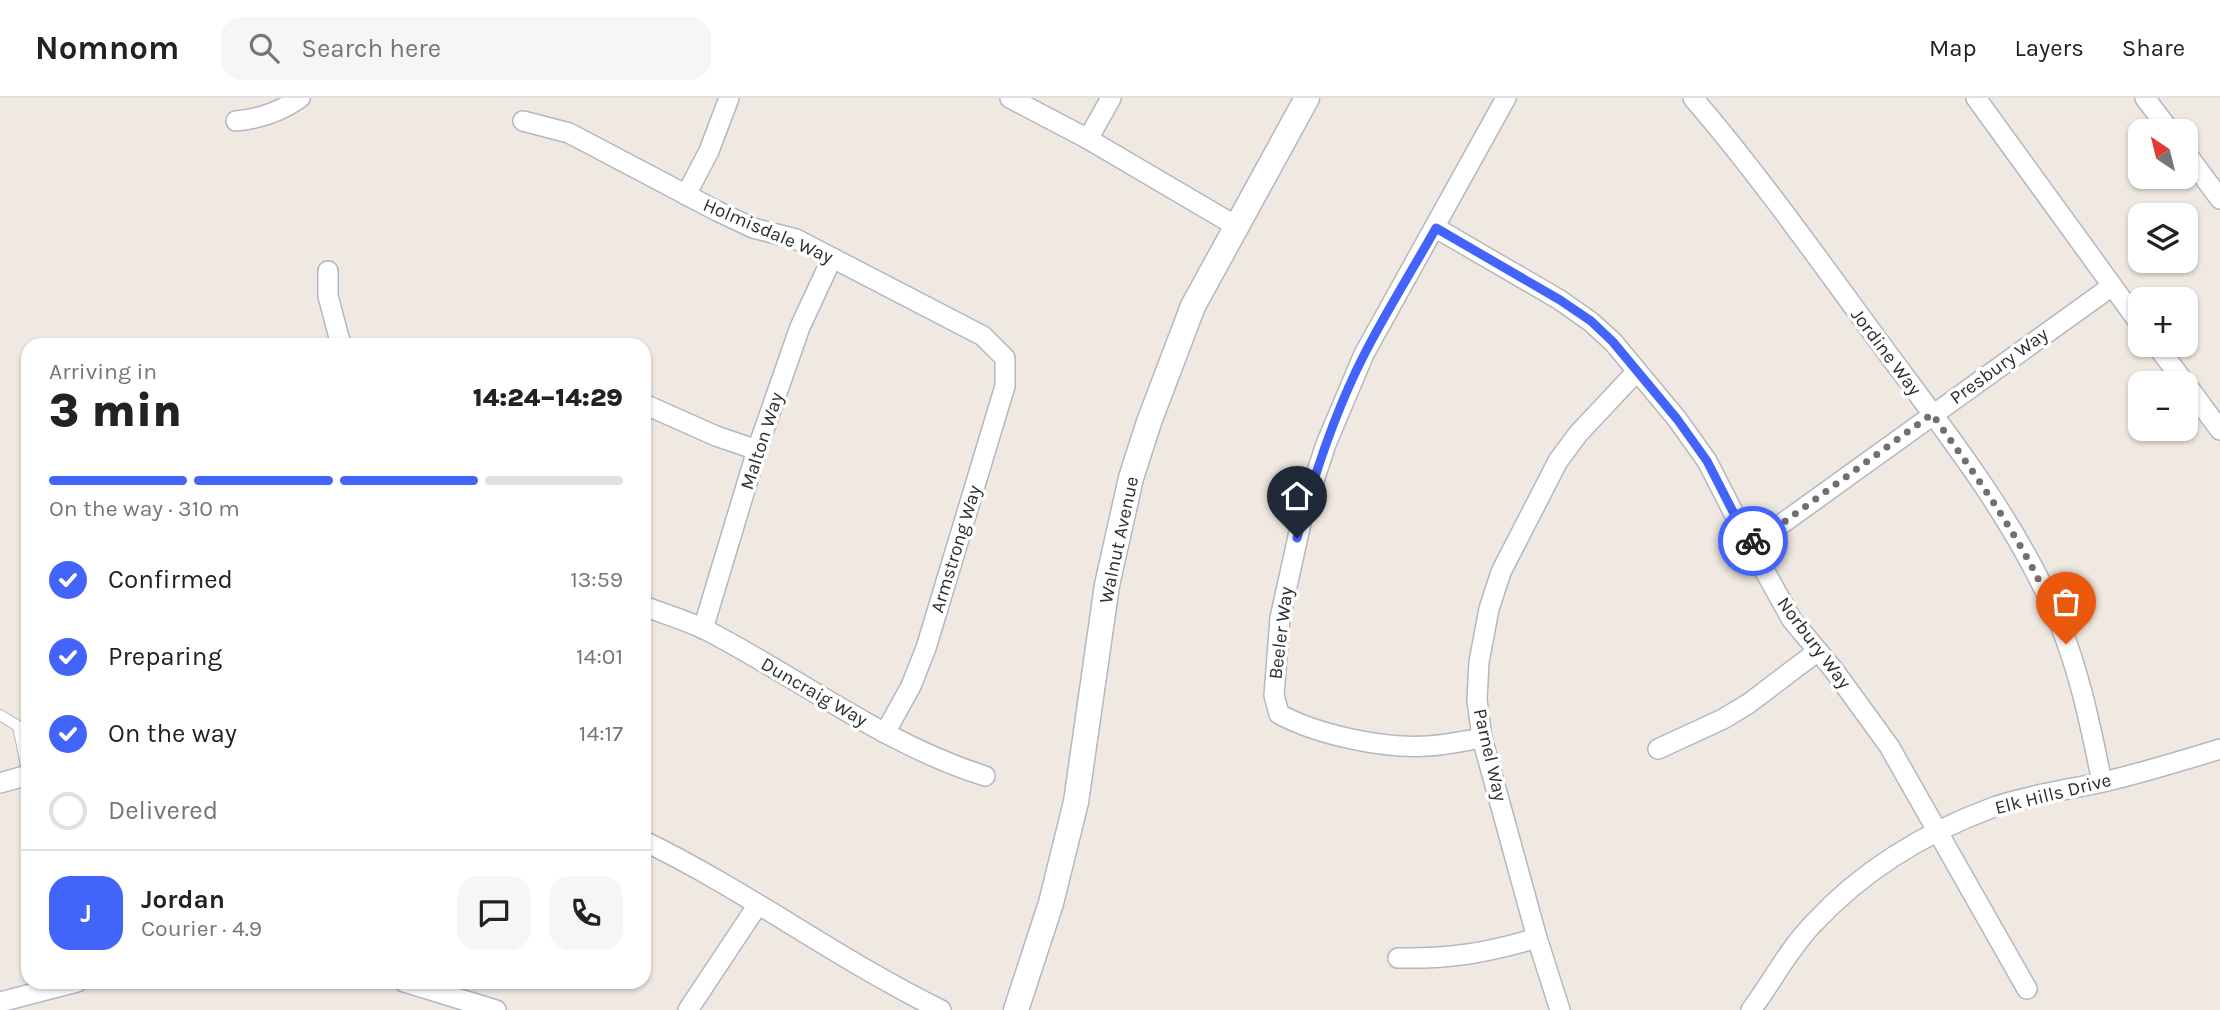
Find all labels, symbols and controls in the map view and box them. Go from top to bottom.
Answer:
search box [221,17,711,80]
text: Nomnom [35,29,179,67]
icon: search [245,29,283,67]
text: Search here [301,33,441,64]
text: Map [1929,34,1977,62]
text: Layers [2015,34,2084,62]
text: Share [2122,34,2185,62]
north arrow [2128,119,2198,189]
map controls [2128,119,2198,441]
street label: Holmisdale Way [700,194,836,268]
button: layers [2128,203,2198,273]
button: + [2128,287,2198,357]
street label: Jordine Way [1846,304,1926,400]
street label: Presbury Way [1946,323,2052,409]
text: Arriving in [49,358,157,385]
button: − [2128,371,2198,441]
text: 14:24–14:29 [473,382,623,413]
text: 3 min [49,384,182,438]
street label: Malton Way [736,389,788,492]
pin [1267,466,1327,538]
street label: Walnut Avenue [1095,474,1143,606]
icon: home [1278,477,1316,515]
street label: Armstrong Way [926,482,986,615]
text: On the way · 310 m [49,495,240,522]
courier [1718,506,1788,576]
icon: bike [1734,522,1772,560]
icon: check [49,561,87,599]
text: Confirmed [108,564,233,595]
text: 13:59 [570,566,623,593]
pin [2036,572,2096,644]
icon: bag [2047,583,2085,621]
street label: Beeler Way [1264,585,1298,681]
street label: Norbury Way [1772,593,1856,693]
icon: check [49,638,87,676]
text: Preparing [108,641,222,672]
text: 14:01 [576,643,623,670]
street label: Duncraig Way [757,653,871,731]
street label: Parnel Way [1469,706,1511,804]
icon: check [49,715,87,753]
text: On the way [108,718,237,749]
text: 14:17 [579,720,623,747]
street label: Elk Hills Drive [1993,769,2113,819]
text: Delivered [108,795,218,826]
button: chat [457,876,531,950]
button: phone [549,876,623,950]
text: Jordan [141,884,225,915]
text: J [80,898,92,929]
text: Courier · 4.9 [141,915,262,942]

